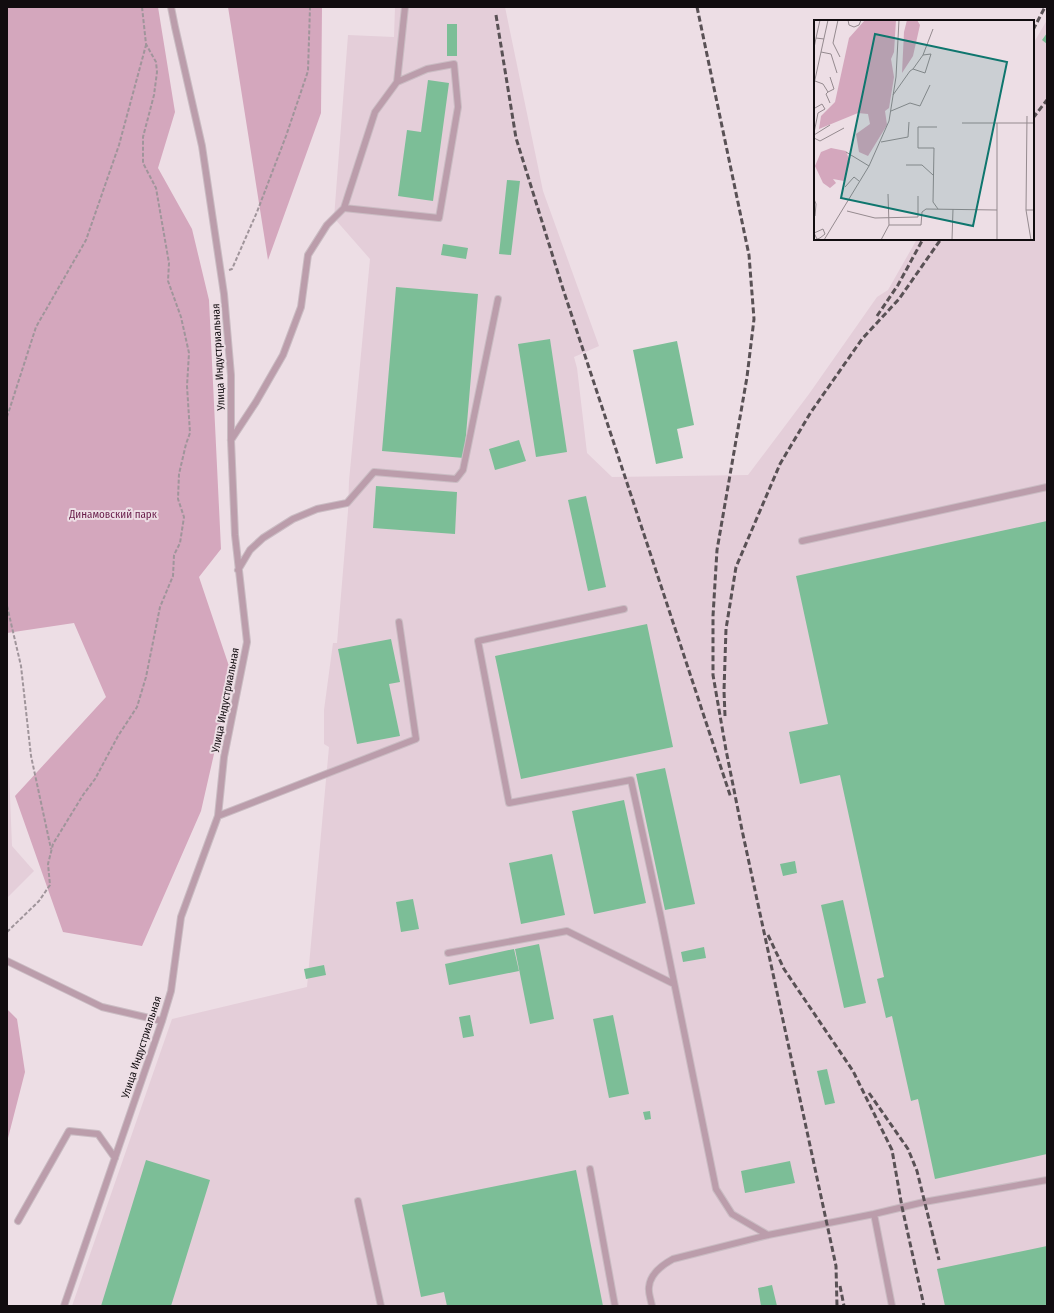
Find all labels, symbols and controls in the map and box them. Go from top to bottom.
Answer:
inset map [814,20,1034,240]
street label: Улица Индустриальная [209,303,228,412]
park label: Динамовский парк [68,508,158,521]
street label: Улица Индустриальная [209,646,242,755]
street label: Улица Индустриальная [118,994,164,1101]

